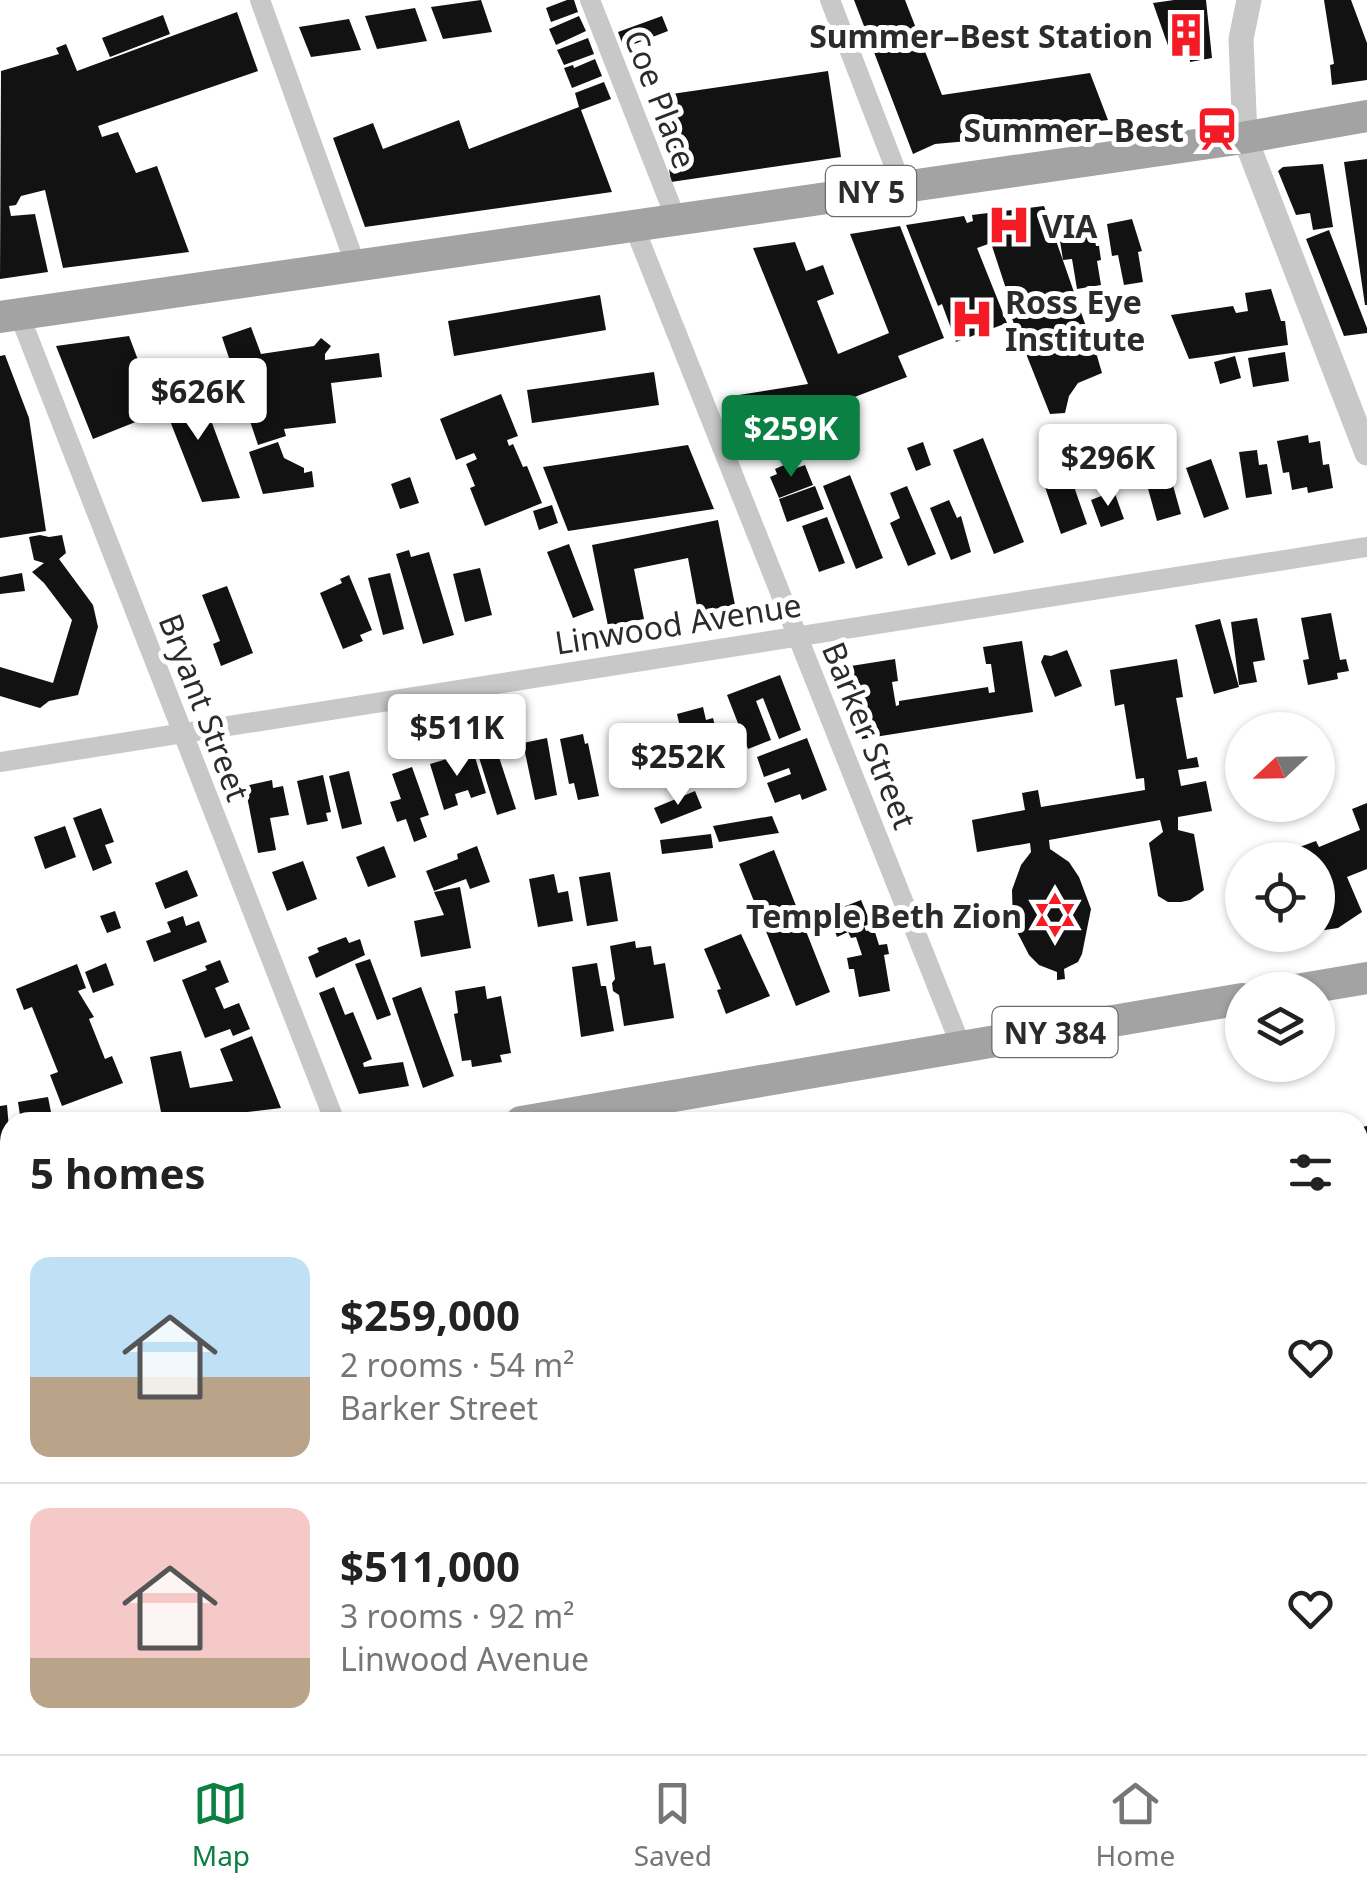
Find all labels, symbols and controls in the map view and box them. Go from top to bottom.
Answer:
building icon: Summer–Best Station [1162,11,1210,59]
place label: Summer–Best Station [809,14,1153,57]
street label: Coe Place [615,24,707,174]
station icon: Summer–Best [1193,105,1241,153]
place label: Summer–Best [963,108,1184,151]
road number: NY 5 [826,166,916,216]
hospital icon: VIA [985,201,1033,249]
place label: VIA [1042,204,1098,247]
place label: Ross Eye Institute [1005,280,1145,360]
hospital icon: Ross Eye Institute [948,295,996,343]
pin: $626K [128,358,268,443]
text: $626K [151,369,245,412]
pin: $259K [721,395,861,480]
text: $259K [744,406,838,449]
pin: $296K [1038,424,1178,509]
text: $296K [1061,435,1155,478]
street label: Linwood Avenue [552,582,804,664]
street label: Bryant Street [150,607,260,807]
street label: Barker Street [813,635,927,835]
pin: $511K [387,694,527,779]
text: $511K [410,705,504,748]
north arrow [1225,712,1335,822]
map controls [1225,712,1335,1082]
pin: $252K [608,723,748,808]
text: $252K [631,734,725,777]
button: locate [1225,842,1335,952]
synagogue icon: Temple Beth Zion [1031,891,1079,939]
place label: Temple Beth Zion [746,894,1022,937]
button: layers [1225,972,1335,1082]
road number: NY 384 [992,1007,1118,1057]
text: 5 homes [30,1144,206,1201]
icon: filters [1283,1145,1338,1200]
text: $259,000 [340,1286,520,1343]
icon: home [110,1297,230,1417]
icon: heart [1283,1330,1338,1385]
text: 2 rooms · 54 m² [340,1343,574,1386]
text: Barker Street [340,1386,538,1429]
text: $511,000 [340,1537,520,1594]
icon: home [110,1548,230,1668]
icon: heart [1283,1581,1338,1636]
text: 3 rooms · 92 m² [340,1594,574,1637]
text: Linwood Avenue [340,1637,589,1680]
tab: Map [192,1776,250,1874]
tab: Saved [634,1776,712,1874]
tab: Home [1096,1776,1175,1874]

